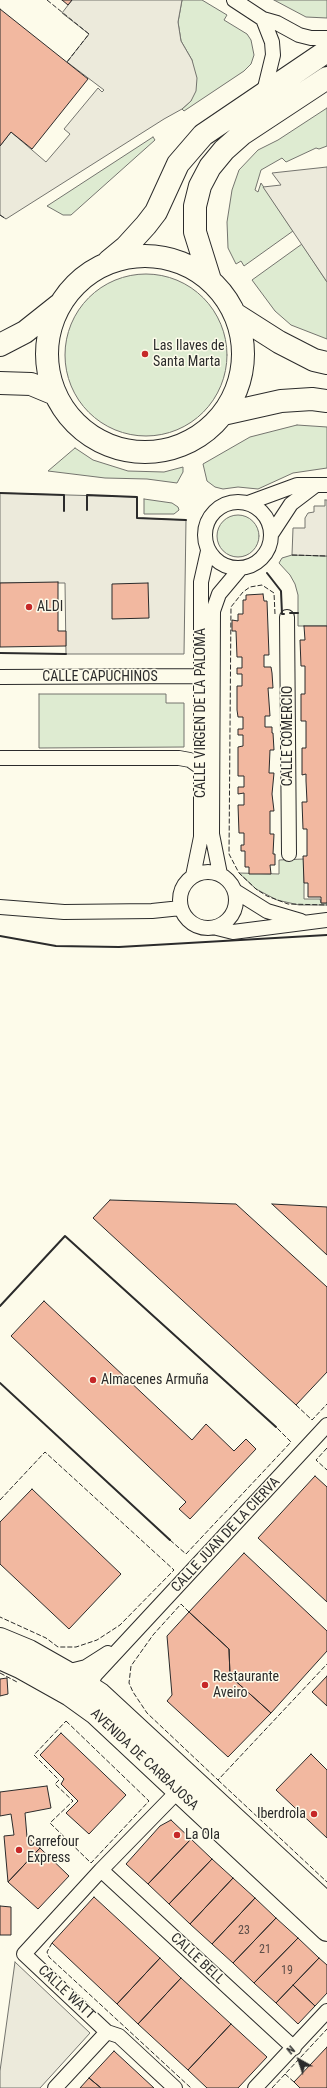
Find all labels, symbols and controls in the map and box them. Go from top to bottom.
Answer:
place label: Las llaves de Santa Marta [153,338,225,370]
marker: Las llaves de Santa Marta [140,349,150,359]
place label: ALDI [37,599,63,615]
marker: ALDI [24,602,34,612]
street label: CALLE VIRGEN DE LA PALOMA [193,628,209,798]
street label: CALLE CAPUCHINOS [42,669,158,685]
street label: CALLE COMERCIO [280,686,296,786]
place label: Almacenes Armuña [101,1372,209,1388]
marker: Almacenes Armuña [88,1375,98,1385]
street label: CALLE JUAN DE LA CIERVA [168,1474,284,1596]
place label: Restaurante Aveiro [213,1669,279,1702]
marker: Restaurante Aveiro [200,1680,210,1690]
street label: AVENIDA DE CARBAJOSA [87,1706,201,1814]
place label: Iberdrola [257,1806,306,1822]
marker: Iberdrola [309,1809,319,1819]
place label: La Ola [185,1827,220,1843]
marker: La Ola [172,1830,182,1840]
place label: Carrefour Express [27,1834,79,1866]
marker: Carrefour Express [14,1845,24,1855]
house number: 23 [238,1924,250,1938]
street label: CALLE BELL [167,1930,227,1988]
house number: 21 [259,1943,271,1957]
street label: CALLE WATT [34,1962,98,2024]
house number: 19 [281,1964,293,1978]
north arrow [279,2040,319,2080]
text: N [284,2043,298,2058]

